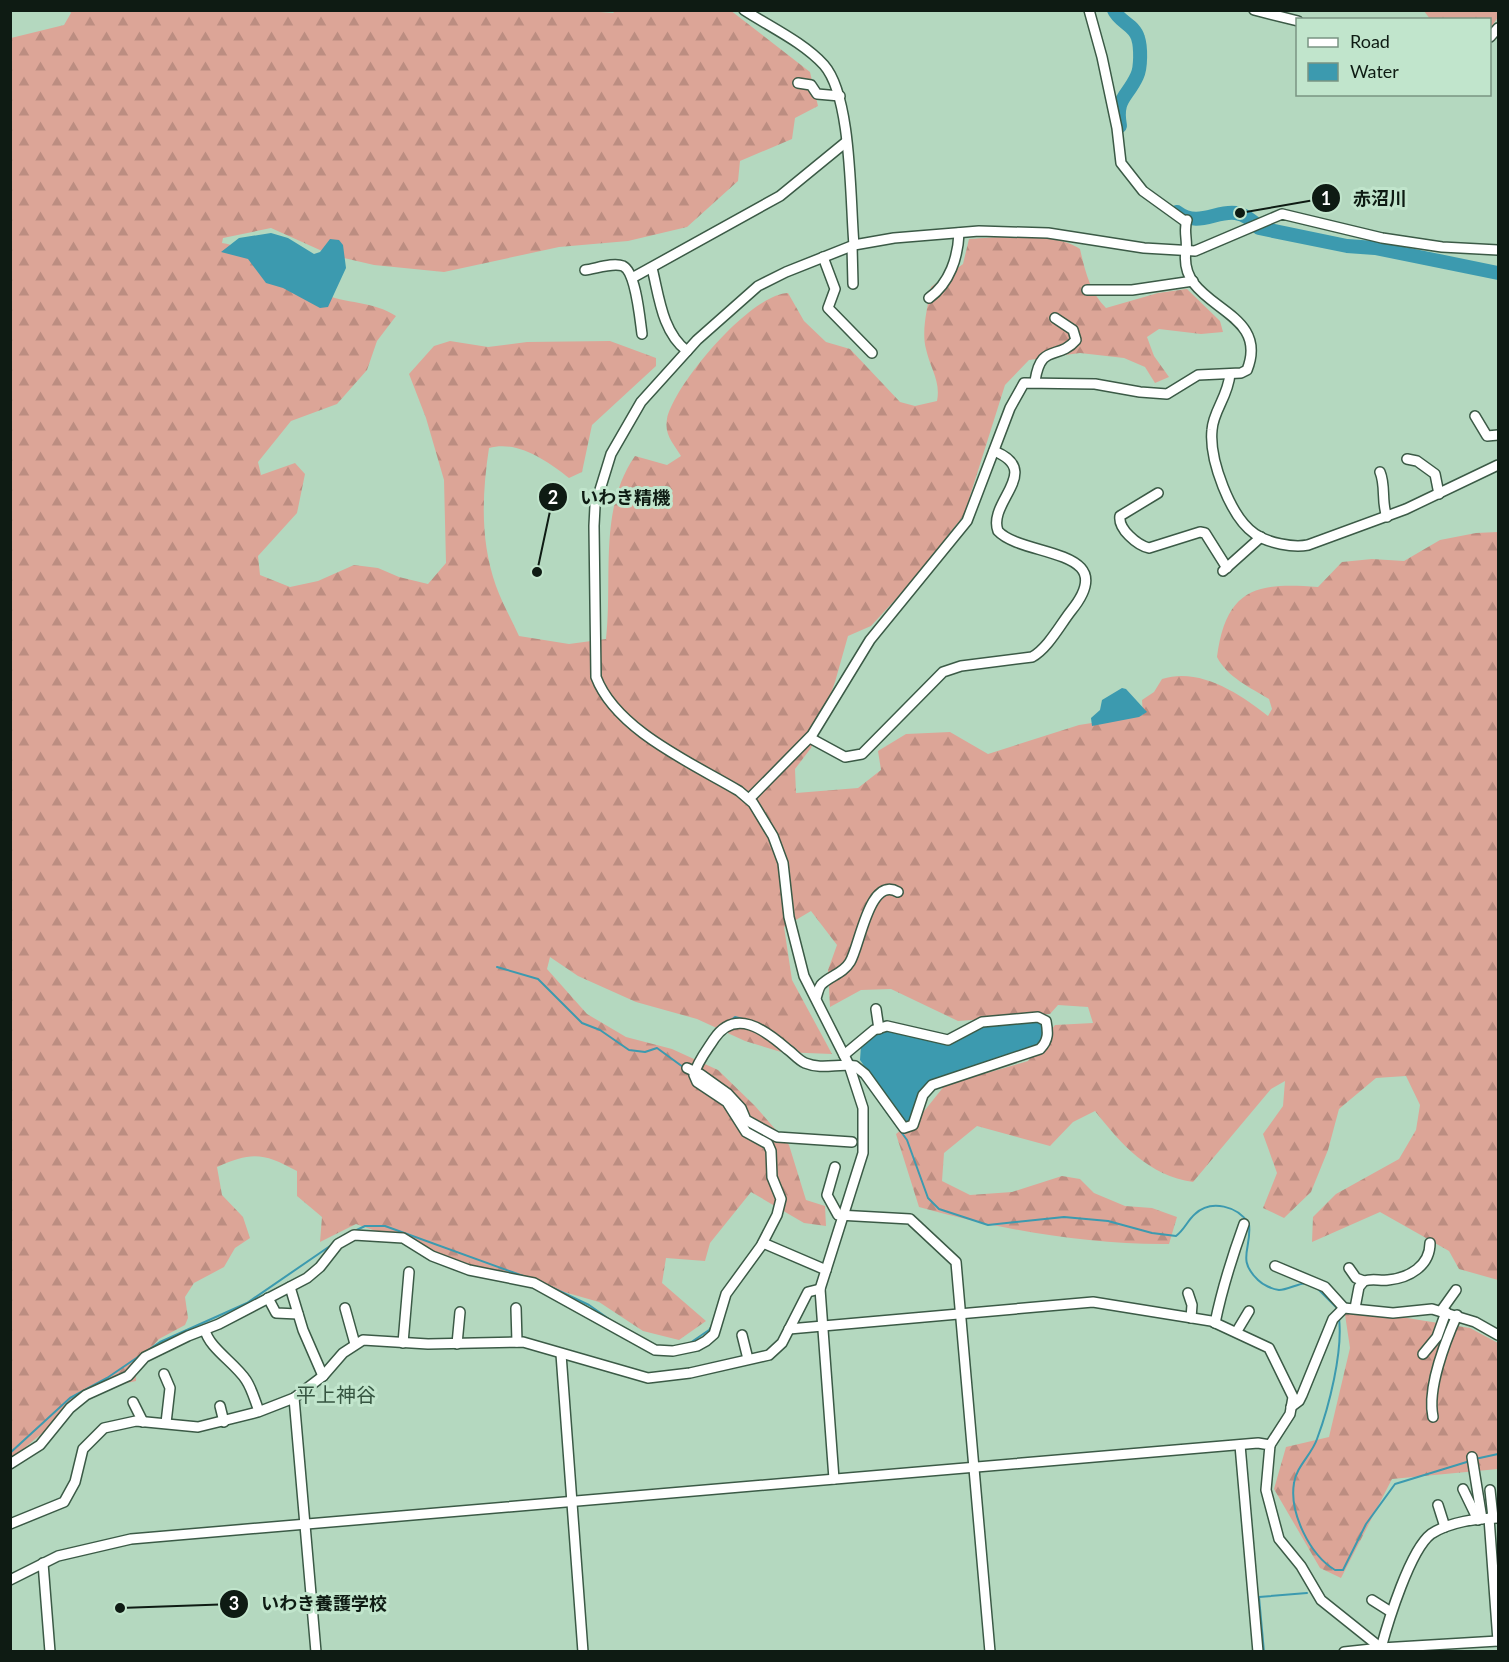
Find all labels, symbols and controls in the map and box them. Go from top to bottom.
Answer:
legend [1296,18,1491,96]
text: Road [1350,30,1390,52]
text: Water [1350,60,1399,82]
callout: 赤沼川 [1311,180,1419,216]
text: 1 [1321,187,1331,209]
text: 赤沼川 [1353,187,1407,209]
callout: いわき精機 [538,479,682,515]
text: 2 [548,486,558,508]
text: いわき精機 [580,486,671,508]
district label: 平上神谷 [296,1382,376,1406]
callout: いわき養護学校 [219,1586,399,1622]
text: 3 [229,1592,239,1614]
text: いわき養護学校 [261,1592,387,1614]

